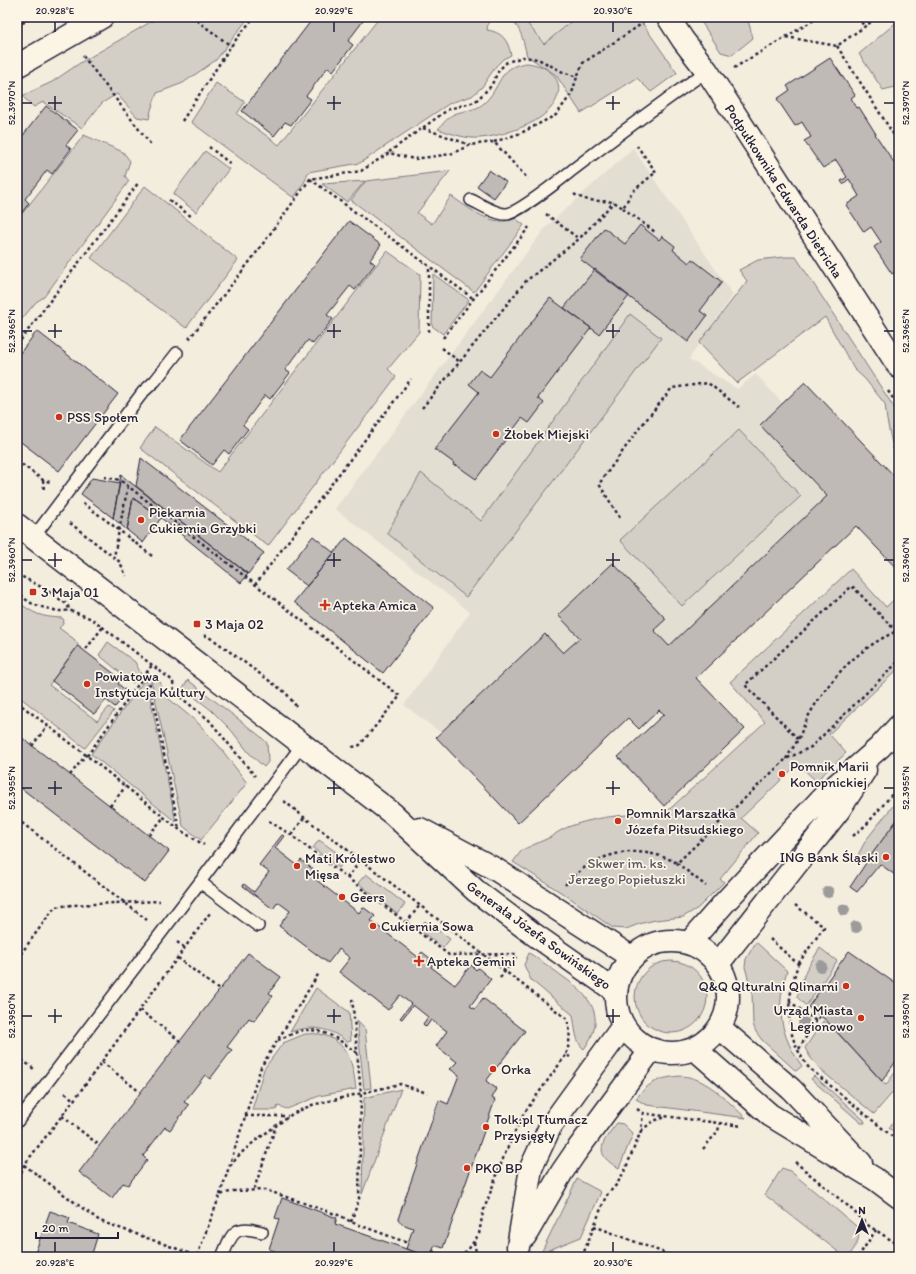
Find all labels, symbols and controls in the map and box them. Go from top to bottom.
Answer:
text: 20.928°E [36,4,75,17]
text: 20.929°E [315,4,354,17]
text: 20.930°E [593,4,633,17]
text: 52.3970°N [5,81,18,125]
text: 52.3970°N [899,81,912,125]
street label: Podpułkownika Edwarda Dietricha [721,101,846,281]
text: 52.3965°N [5,309,18,353]
text: 52.3965°N [899,309,912,353]
place label: PSS Społem [67,409,139,426]
marker: PSS Społem [54,412,64,422]
place label: Żłobek Miejski [504,426,589,443]
marker: Żłobek Miejski [491,429,501,439]
place label: Piekarnia Cukiernia Grzybki [149,504,256,537]
marker: Piekarnia Cukiernia Grzybki [136,515,146,525]
text: 52.3960°N [5,537,18,582]
text: 52.3960°N [899,537,912,582]
place label: 3 Maja 01 [41,584,99,601]
marker: 3 Maja 01 [28,587,38,597]
place label: Apteka Amica [333,597,417,614]
marker: Apteka Amica [320,600,330,610]
place label: 3 Maja 02 [205,616,264,633]
marker: 3 Maja 02 [192,619,202,629]
place label: Powiatowa Instytucja Kultury [95,668,205,701]
marker: Powiatowa Instytucja Kultury [82,679,92,689]
place label: Pomnik Marii Konopnickiej [790,758,869,791]
text: 52.3955°N [5,766,18,810]
text: 52.3955°N [899,766,912,810]
marker: Pomnik Marii Konopnickiej [777,769,787,779]
place label: Pomnik Marszałka Józefa Piłsudskiego [626,805,744,838]
marker: Pomnik Marszałka Józefa Piłsudskiego [613,816,623,826]
place label: ING Bank Śląski [780,849,878,866]
place label: Mati Królestwo Mięsa [305,850,395,883]
marker: ING Bank Śląski [881,852,891,862]
park label: Skwer im. ks. Jerzego Popiełuszki [568,855,686,888]
marker: Mati Królestwo Mięsa [292,861,302,871]
street label: Generała Józefa Sowińskiego [463,877,614,994]
place label: Geers [350,889,385,906]
marker: Geers [337,892,347,902]
place label: Cukiernia Sowa [381,918,474,935]
marker: Cukiernia Sowa [368,921,378,931]
place label: Apteka Gemini [427,953,515,970]
marker: Apteka Gemini [414,956,424,966]
place label: Q&Q Qlturalni Qlinarni [699,978,838,995]
marker: Q&Q Qlturalni Qlinarni [841,981,851,991]
text: 52.3950°N [5,993,18,1038]
text: 52.3950°N [899,993,912,1038]
place label: Urząd Miasta Legionowo [774,1002,854,1035]
marker: Urząd Miasta Legionowo [856,1013,866,1023]
place label: Orka [501,1061,532,1078]
marker: Orka [488,1064,498,1074]
place label: Tolk.pl Tłumacz Przysięgły [494,1111,588,1144]
marker: Tolk.pl Tłumacz Przysięgły [481,1122,491,1132]
place label: PKO BP [475,1160,522,1177]
marker: PKO BP [462,1163,472,1173]
north arrow [842,1200,882,1240]
text: N [858,1204,866,1217]
scale bar [36,1214,118,1240]
text: 20 m [42,1221,69,1235]
text: 20.928°E [36,1256,75,1269]
text: 20.929°E [315,1256,354,1269]
text: 20.930°E [593,1256,633,1269]

